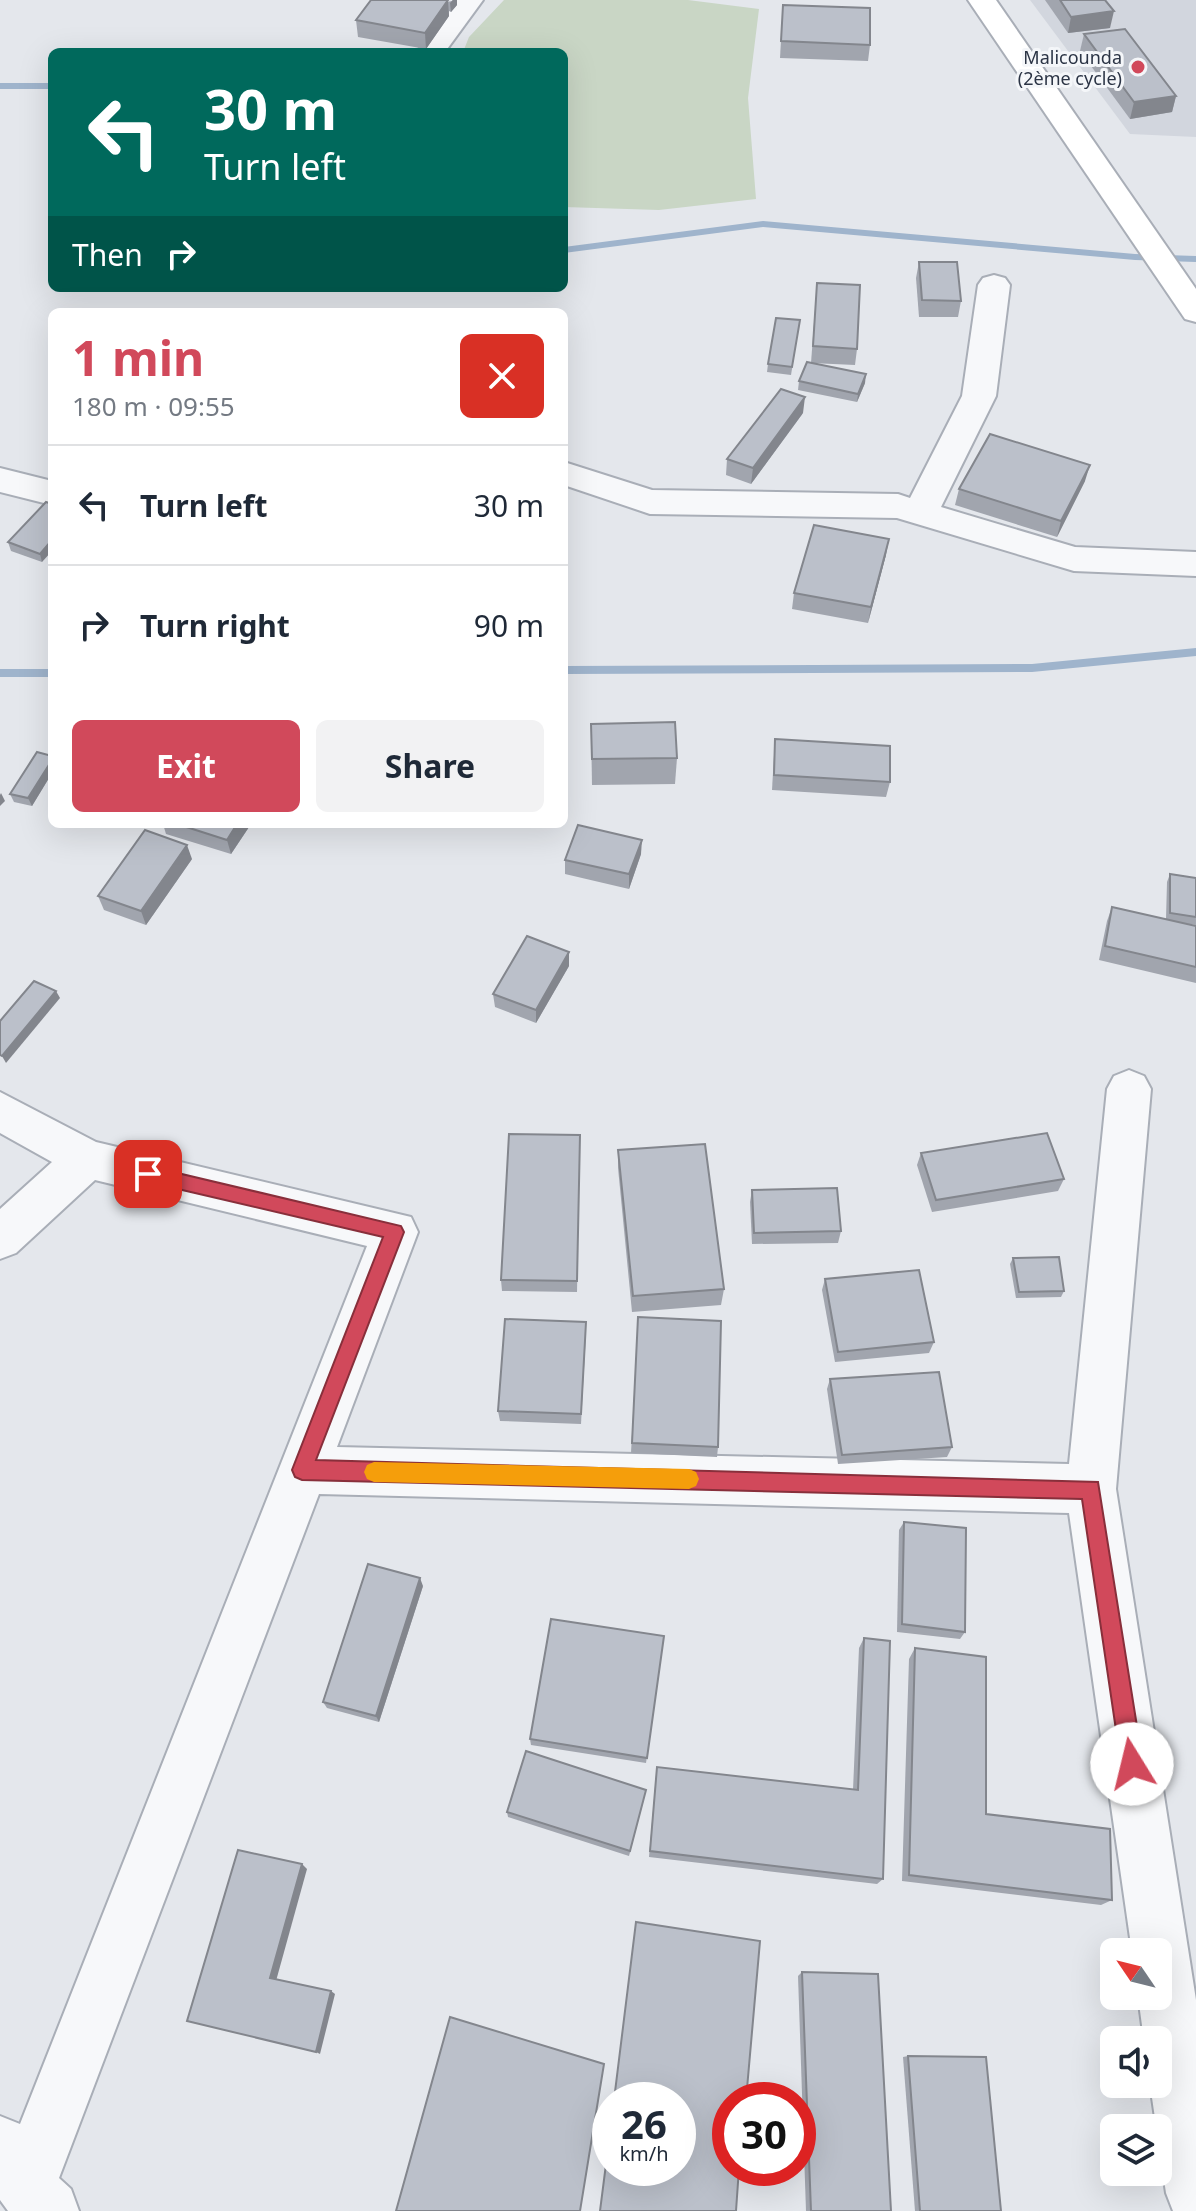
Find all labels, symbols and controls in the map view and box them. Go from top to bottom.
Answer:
place label: Malicounda (2ème cycle) [1018,45,1122,90]
marker: Malicounda (2ème cycle) [1129,58,1147,76]
text: 30 m [204,70,337,146]
icon: left [72,80,176,184]
text: Turn left [204,142,346,191]
icon: right [159,232,203,276]
text: Then [72,234,143,275]
text: 1 min [72,325,204,390]
button: close [460,334,544,418]
text: 180 m · 09:55 [72,388,235,424]
icon: left [72,483,116,527]
text: Turn left [140,485,268,526]
text: 30 m [474,485,544,526]
icon: right [72,603,116,647]
text: Turn right [140,605,290,646]
text: 90 m [474,605,544,646]
button: Exit [72,720,300,812]
button: Share [316,720,544,812]
pin [114,1140,182,1208]
icon: arrive [126,1152,170,1196]
position arrow [1090,1722,1174,1806]
north arrow [1100,1938,1172,2010]
map controls [1100,1938,1172,2186]
button: sound [1100,2026,1172,2098]
speed limit sign: 30 [712,2082,816,2186]
text: 26 [621,2096,667,2151]
button: layers [1100,2114,1172,2186]
text: km/h [619,2140,669,2167]

